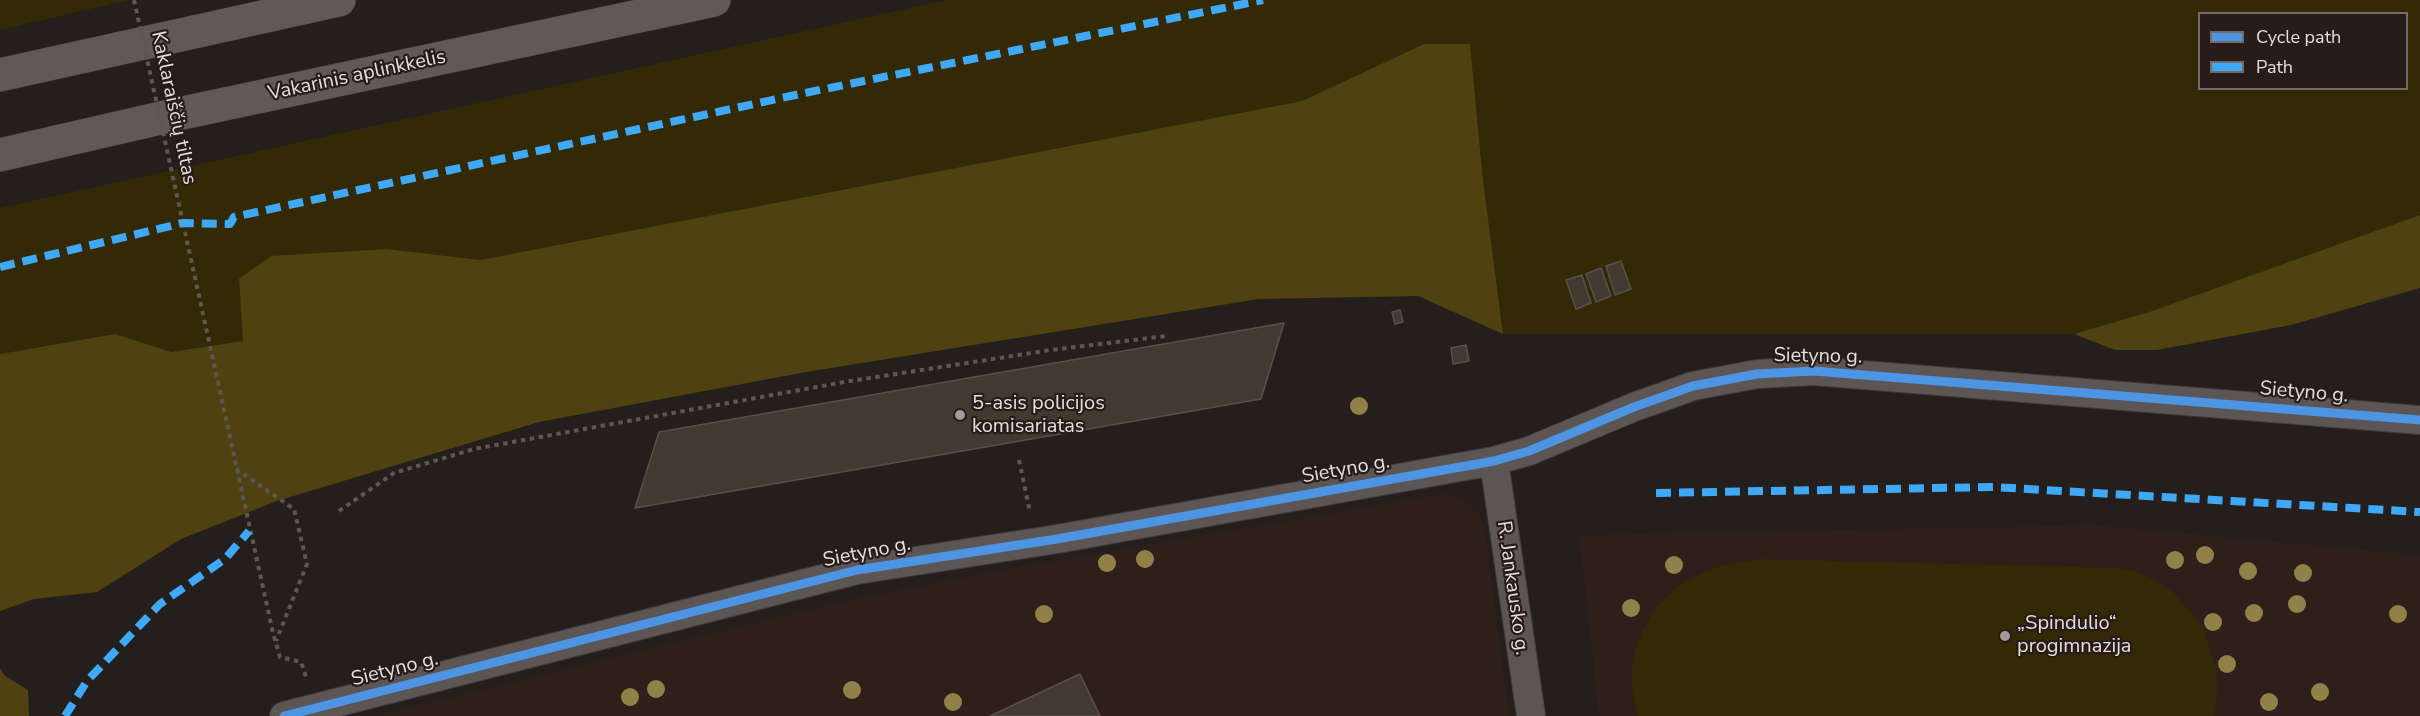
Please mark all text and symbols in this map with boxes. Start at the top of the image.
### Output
legend [2198,12,2408,90]
text: Cycle path [2256,25,2341,49]
street label: Kaklaraiščių tiltas [145,29,201,187]
street label: Vakarinis aplinkkelis [266,45,448,107]
text: Path [2256,55,2293,79]
street label: Sietyno g. [1773,344,1863,370]
street label: Sietyno g. [2259,377,2349,409]
place label: 5-asis policijos komisariatas [972,392,1105,439]
marker: 5-asis policijos komisariatas [953,408,967,422]
street label: Sietyno g. [1300,450,1392,490]
street label: R. Jankausko g. [1491,519,1533,657]
street label: Sietyno g. [821,533,913,573]
place label: „Spindulio“ progimnazija [2017,612,2131,659]
marker: „Spindulio“ progimnazija [1998,629,2012,643]
street label: Sietyno g. [349,648,441,692]

